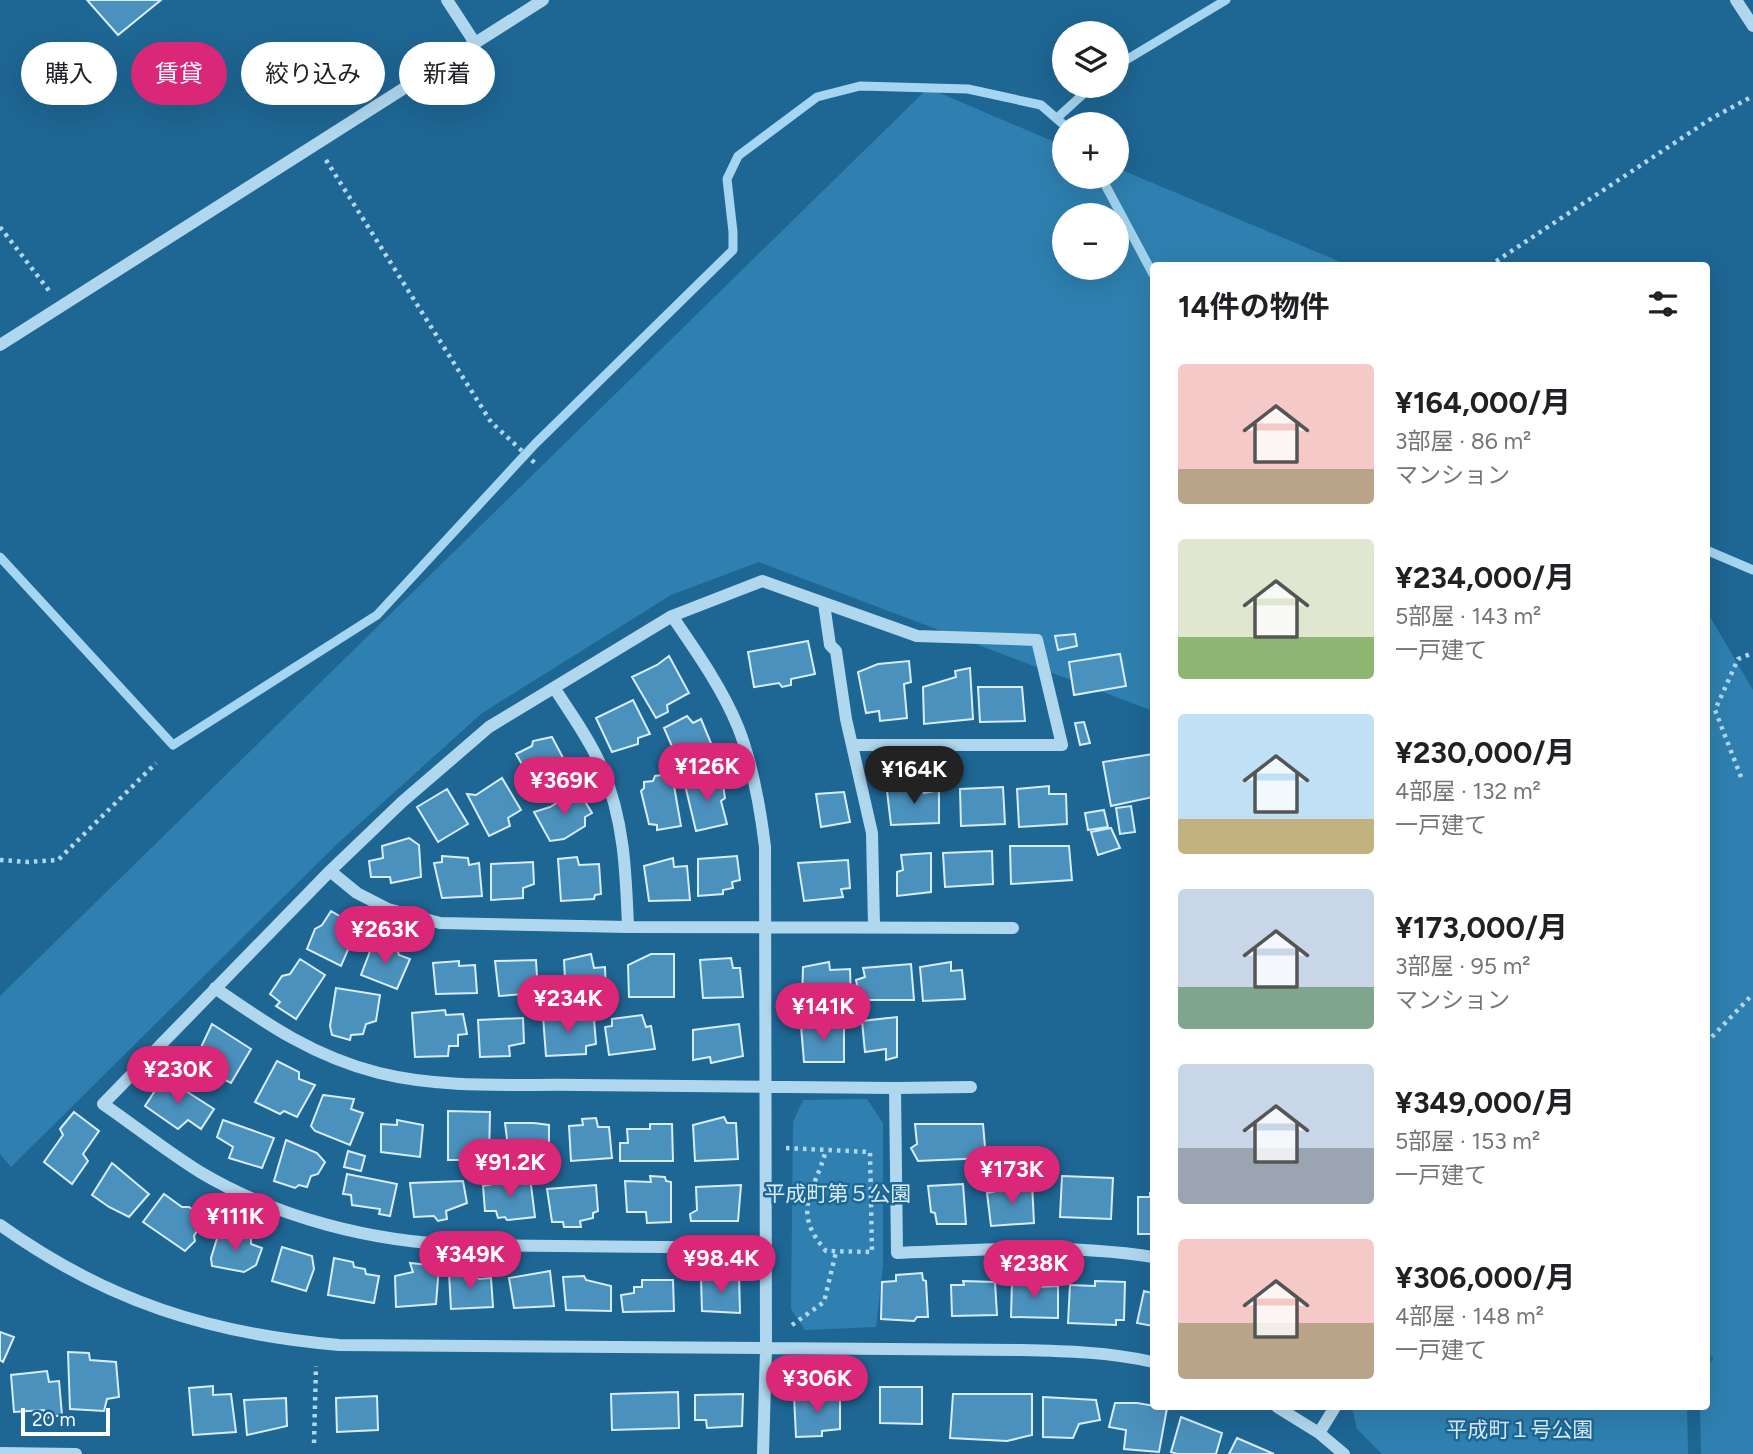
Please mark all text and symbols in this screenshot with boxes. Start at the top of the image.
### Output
map controls [1052,21,1129,280]
button: layers [1052,21,1129,98]
chip: 購入 [21,42,117,105]
chip: 賃貸 [131,42,227,105]
chip: 絞り込み [241,42,385,105]
chip: 新着 [399,42,495,105]
button: + [1052,112,1129,189]
button: − [1052,203,1129,280]
icon: filters [1644,285,1682,323]
text: 14件の物件 [1178,288,1330,325]
text: ¥164,000/月 [1395,384,1571,421]
icon: home [1234,392,1318,476]
text: 3部屋 · 86 m² [1395,427,1531,455]
text: マンション [1395,461,1510,489]
text: ¥234,000/月 [1395,559,1575,596]
icon: home [1234,567,1318,651]
text: 5部屋 · 143 m² [1395,602,1541,630]
text: 一戸建て [1395,636,1487,664]
text: ¥230,000/月 [1395,734,1575,771]
icon: home [1234,742,1318,826]
pin: ¥126K [658,744,756,803]
pin: ¥164K [865,746,963,806]
text: ¥126K [674,752,740,780]
text: ¥164K [881,755,947,783]
pin: ¥369K [515,758,613,817]
text: ¥369K [530,766,598,794]
text: 4部屋 · 132 m² [1395,777,1541,805]
text: 一戸建て [1395,811,1487,839]
pin: ¥263K [336,906,434,966]
text: ¥173,000/月 [1395,909,1568,946]
text: ¥263K [351,915,419,943]
icon: home [1234,917,1318,1001]
text: 3部屋 · 95 m² [1395,952,1531,980]
pin: ¥234K [519,976,617,1035]
text: ¥234K [533,984,603,1012]
pin: ¥141K [774,984,872,1043]
text: マンション [1395,986,1510,1014]
text: ¥141K [792,992,855,1020]
pin: ¥230K [129,1046,227,1106]
text: ¥230K [143,1055,213,1083]
text: ¥349,000/月 [1395,1084,1575,1121]
icon: home [1234,1092,1318,1176]
text: 5部屋 · 153 m² [1395,1127,1540,1155]
pin: ¥91.2K [453,1140,567,1199]
pin: ¥173K [963,1146,1061,1206]
text: ¥91.2K [474,1148,546,1176]
text: ¥173K [980,1155,1044,1183]
text: 一戸建て [1395,1161,1487,1189]
park label: 平成町第５公園 [765,1181,912,1206]
pin: ¥111K [186,1194,284,1253]
text: ¥111K [206,1202,264,1230]
pin: ¥349K [421,1232,519,1291]
pin: ¥98.4K [664,1236,778,1295]
text: ¥349K [435,1240,505,1268]
pin: ¥238K [985,1240,1083,1300]
text: ¥98.4K [683,1244,759,1272]
text: ¥238K [999,1249,1069,1277]
text: ¥306,000/月 [1395,1259,1575,1296]
icon: home [1234,1267,1318,1351]
text: 4部屋 · 148 m² [1395,1302,1544,1330]
text: 一戸建て [1395,1336,1487,1364]
pin: ¥306K [768,1356,866,1415]
text: ¥306K [782,1364,852,1392]
scale bar [21,1405,110,1437]
text: 20 m [32,1408,76,1431]
park label: 平成町１号公園 [1447,1417,1594,1442]

